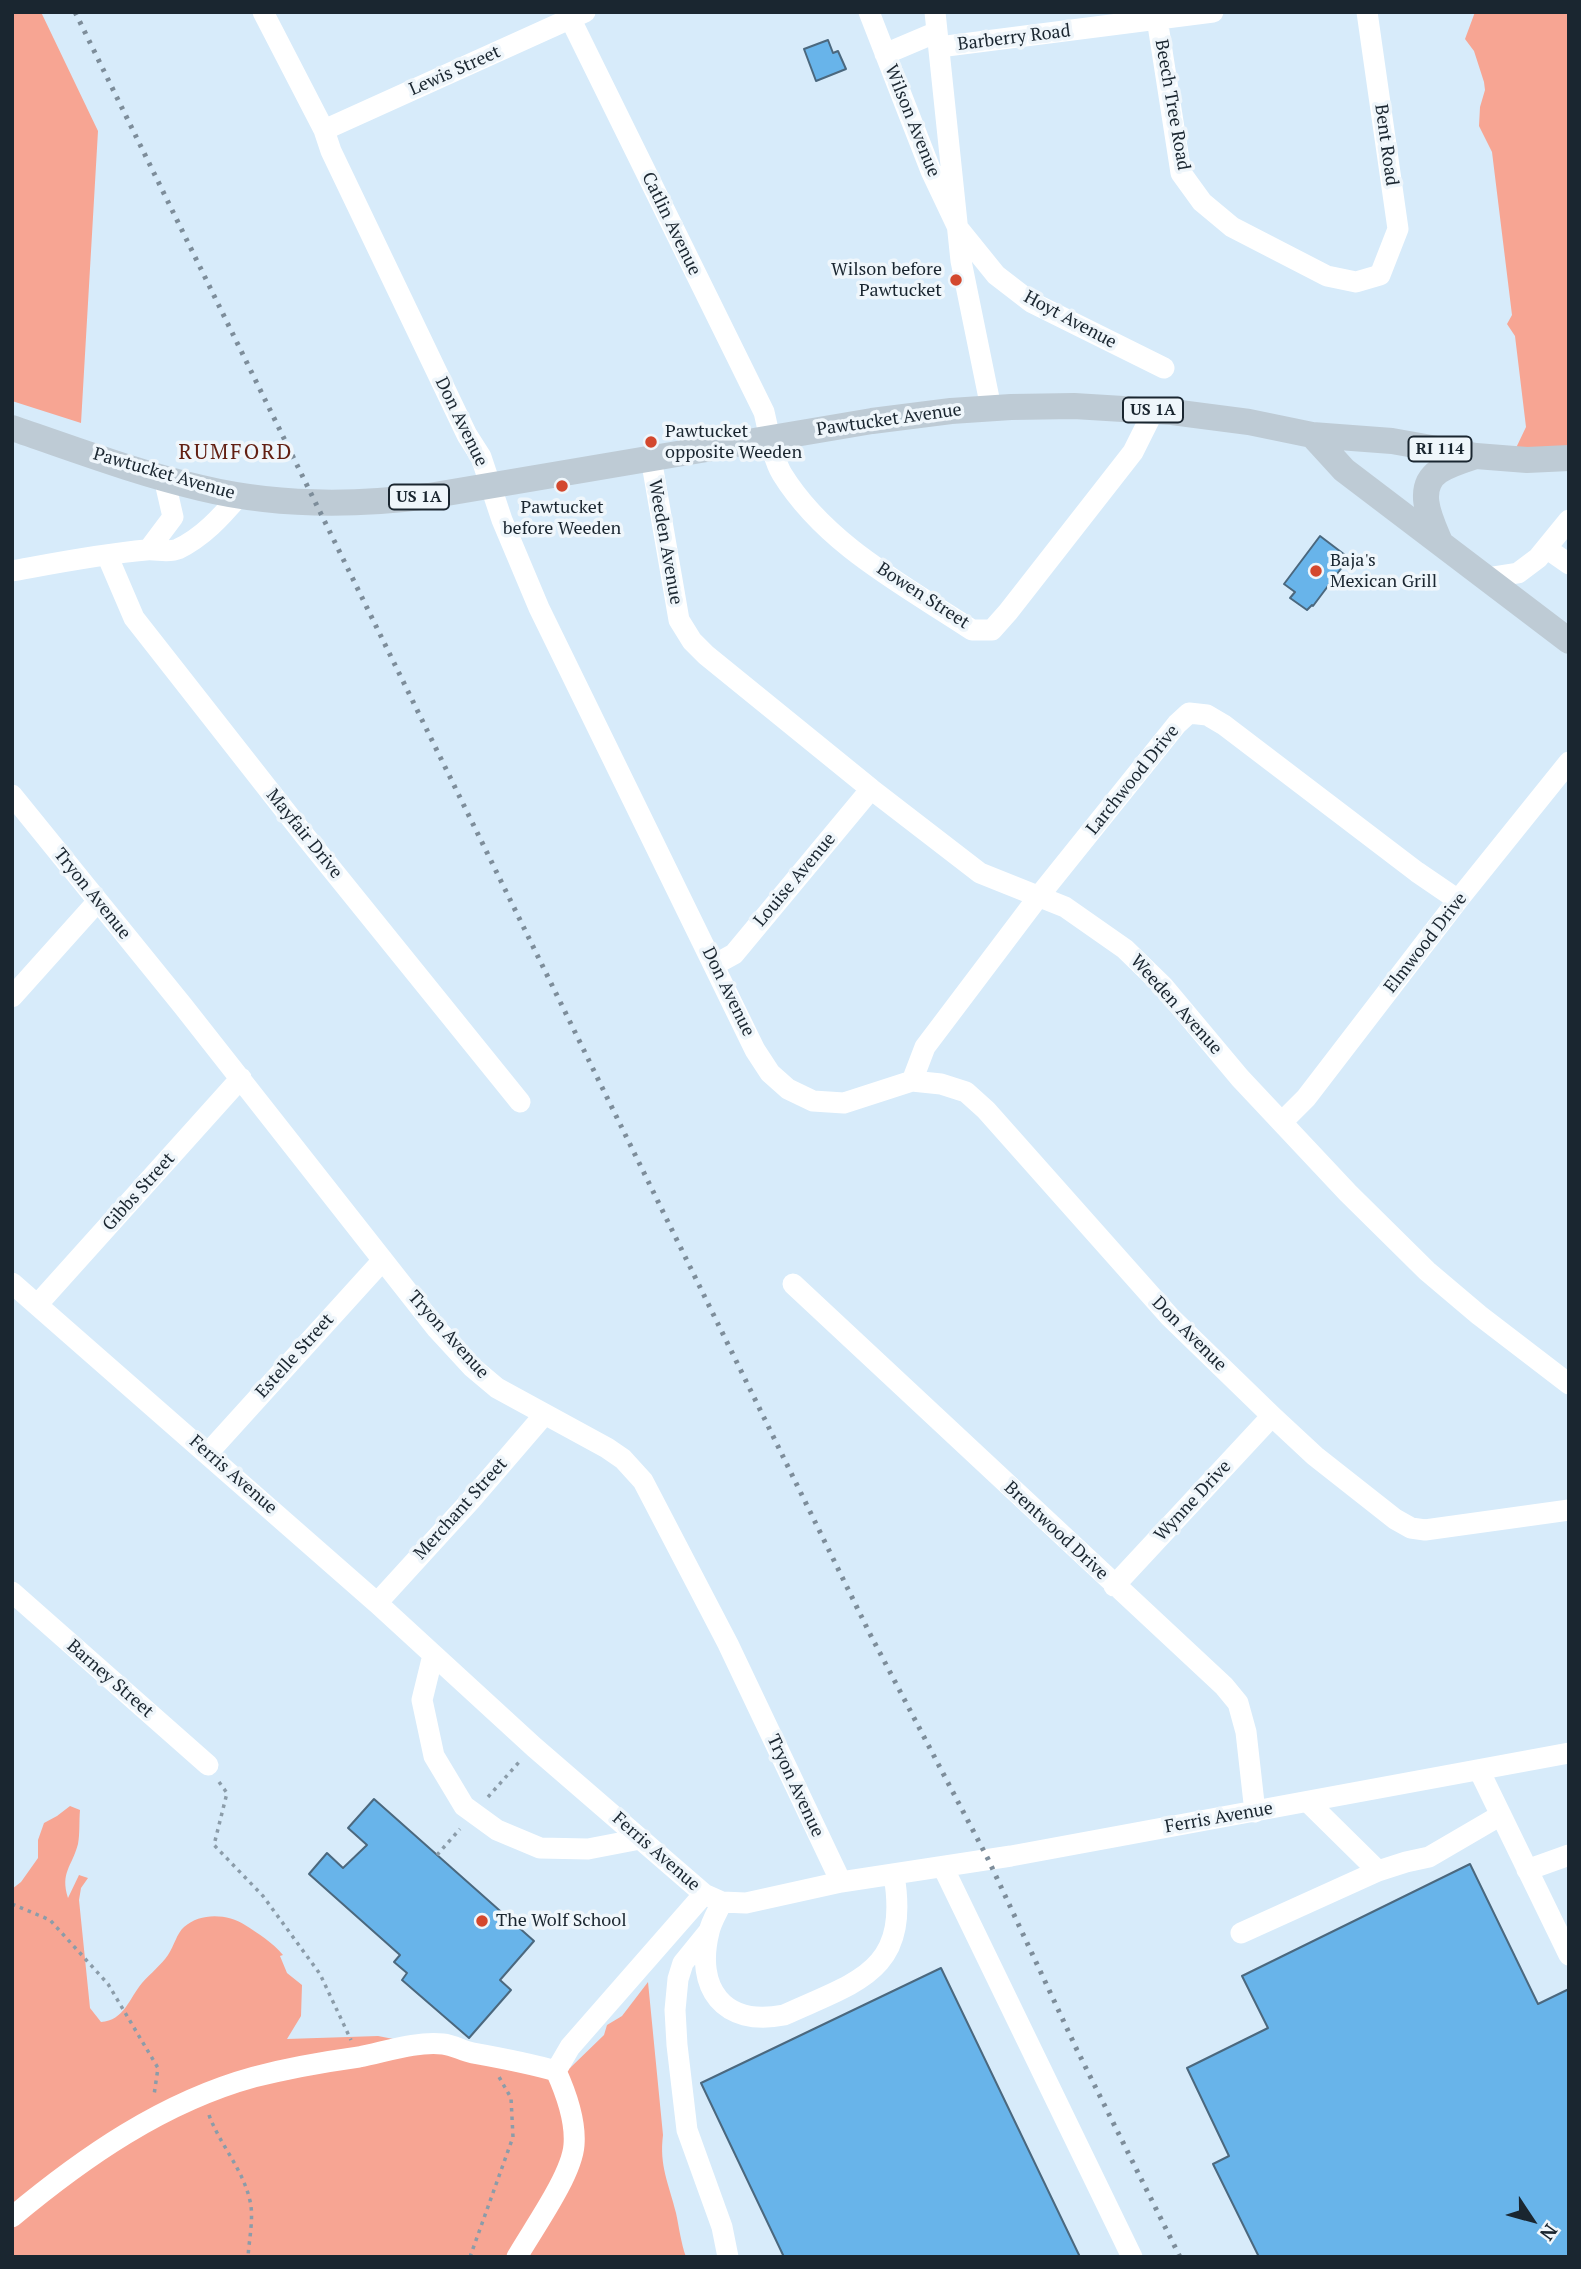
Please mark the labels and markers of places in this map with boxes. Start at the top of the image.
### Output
place label: Wilson before Pawtucket [831,259,942,302]
marker: Wilson before Pawtucket [948,272,964,288]
place label: Pawtucket opposite Weeden [665,421,802,464]
marker: Pawtucket opposite Weeden [643,434,659,450]
marker: Pawtucket before Weeden [554,478,570,494]
place label: Pawtucket before Weeden [503,497,621,540]
place label: Baja's Mexican Grill [1330,550,1437,592]
marker: Baja's Mexican Grill [1308,563,1324,579]
place label: The Wolf School [496,1910,627,1932]
marker: The Wolf School [474,1913,490,1929]

